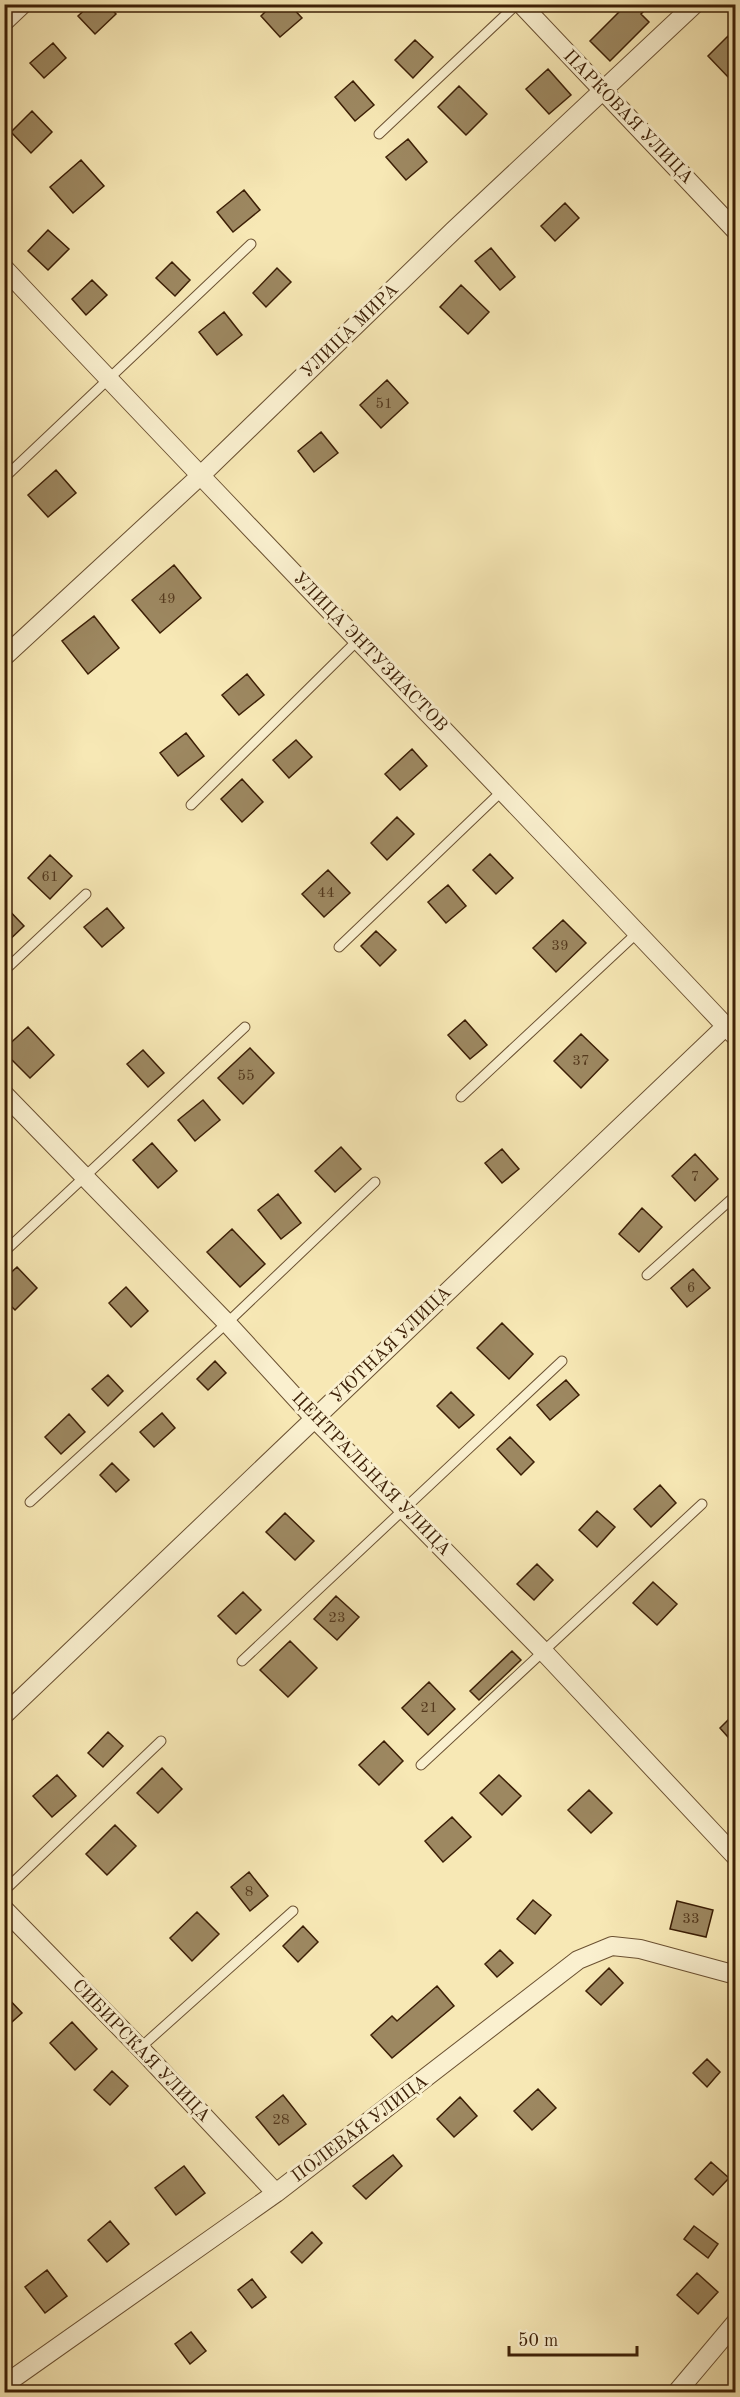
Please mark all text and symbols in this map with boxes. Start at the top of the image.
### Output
street label: ПАРКОВАЯ УЛИЦА [560,47,697,188]
street label: УЛИЦА МИРА [298,280,402,382]
house number: 51 [375,397,393,412]
street label: УЛИЦА ЭНТУЗИАСТОВ [289,569,451,735]
house number: 49 [158,592,176,607]
house number: 61 [41,870,59,885]
house number: 44 [317,886,335,901]
house number: 39 [551,939,569,954]
house number: 37 [572,1054,590,1069]
house number: 55 [237,1069,255,1084]
house number: 7 [691,1170,699,1185]
house number: 6 [687,1281,695,1296]
street label: УЮТНАЯ УЛИЦА [327,1283,455,1407]
street label: ЦЕНТРАЛЬНАЯ УЛИЦА [288,1389,454,1559]
house number: 23 [328,1611,346,1626]
house number: 21 [420,1701,438,1716]
house number: 8 [245,1885,253,1900]
house number: 33 [682,1912,700,1927]
street label: СИБИРСКАЯ УЛИЦА [69,1976,214,2126]
street label: ПОЛЕВАЯ УЛИЦА [289,2072,432,2186]
house number: 28 [272,2113,290,2128]
scale bar [509,2319,636,2357]
text: 50 m [518,2332,558,2350]

